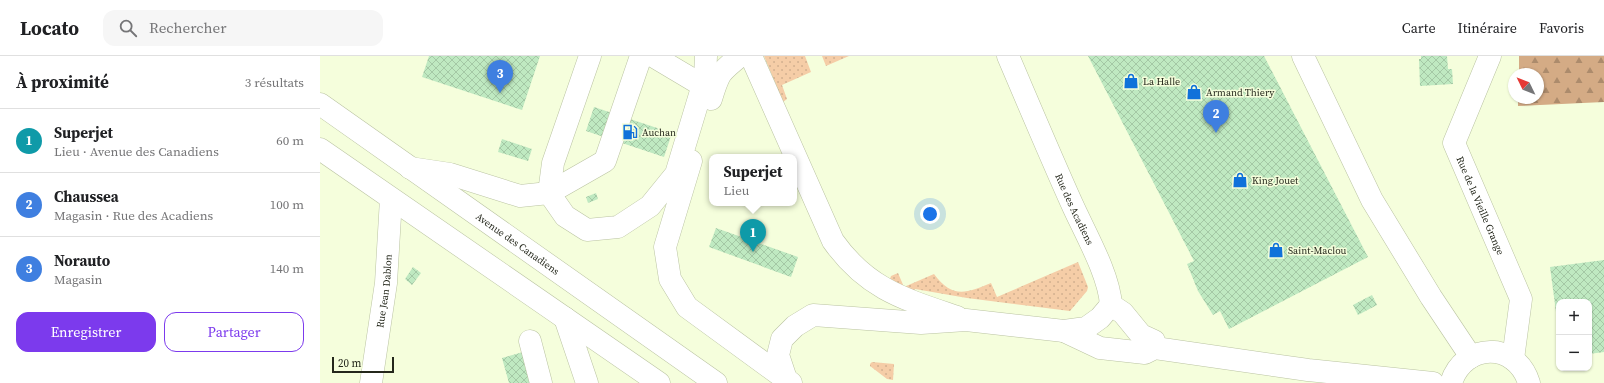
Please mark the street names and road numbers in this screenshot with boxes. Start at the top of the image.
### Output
street label: Rue de la Vieille Grange [1454,154,1508,257]
street label: Rue des Acadiens [1053,171,1097,247]
street label: Avenue des Canadiens [473,209,562,277]
street label: Rue Jean Dablon [373,254,394,329]

